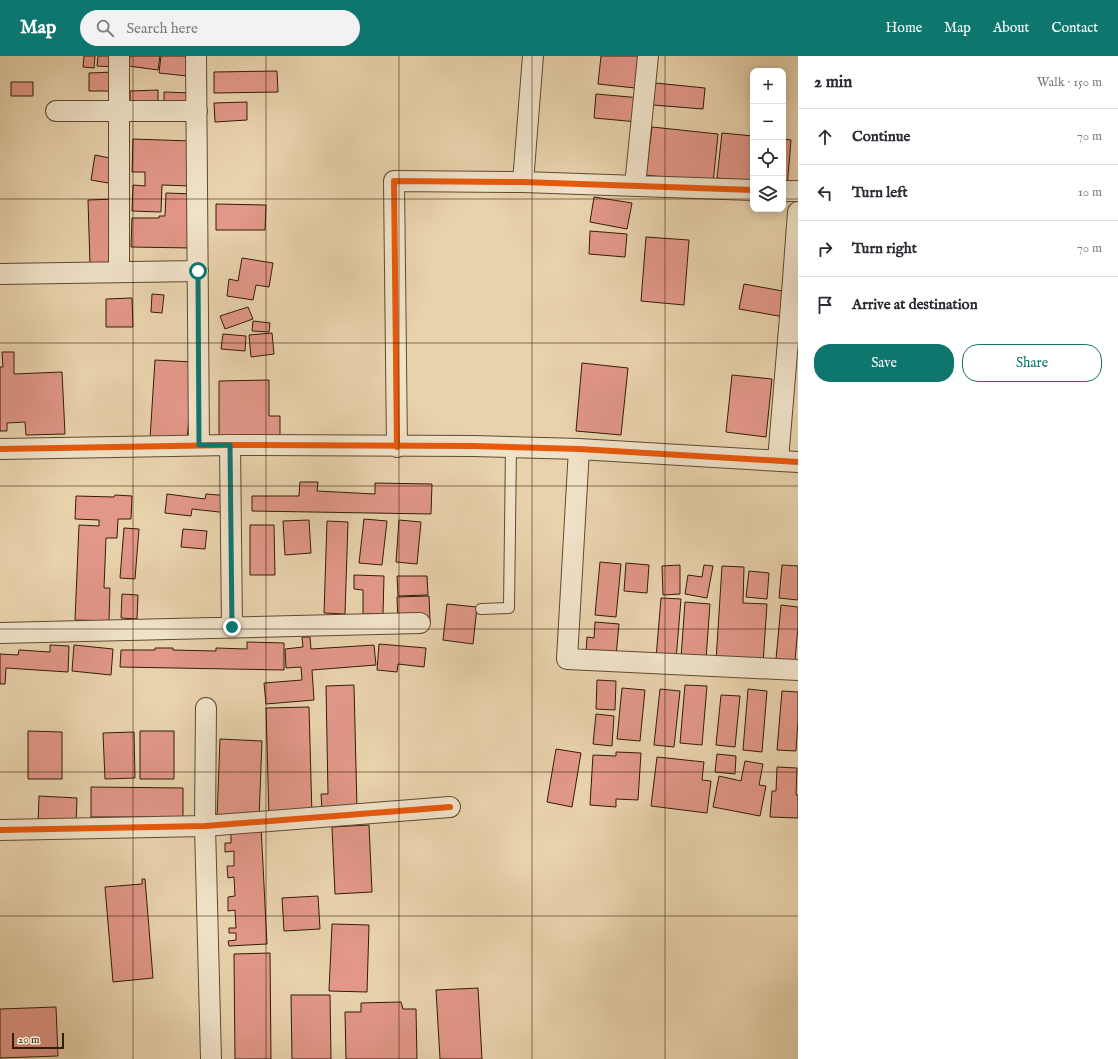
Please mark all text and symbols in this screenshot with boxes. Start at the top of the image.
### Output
search box [80,10,360,46]
text: Map [20,16,56,40]
icon: search [94,17,116,39]
text: Search here [126,19,198,38]
text: Home [886,19,922,37]
text: Map [944,19,971,37]
text: About [993,19,1029,37]
text: Contact [1051,19,1098,37]
map controls [750,68,786,212]
button: + [750,68,786,104]
text: 2 min [814,72,852,93]
text: Walk · 150 m [1037,74,1102,91]
button: − [750,104,786,140]
icon: ahead [814,126,836,148]
text: Continue [852,127,910,146]
text: 70 m [1077,128,1102,145]
button: locate [750,140,786,176]
button: layers [750,176,786,212]
icon: left [814,182,836,204]
text: Turn left [852,183,908,202]
text: 10 m [1078,184,1102,201]
icon: right [814,238,836,260]
text: Turn right [852,239,917,258]
text: 70 m [1077,240,1102,257]
route start [189,262,207,280]
icon: arrive [814,294,836,316]
text: Arrive at destination [852,295,978,314]
button: Save [814,344,954,382]
button: Share [962,344,1102,382]
route end [223,618,241,636]
scale bar [12,1031,64,1050]
text: 20 m [18,1033,39,1047]

